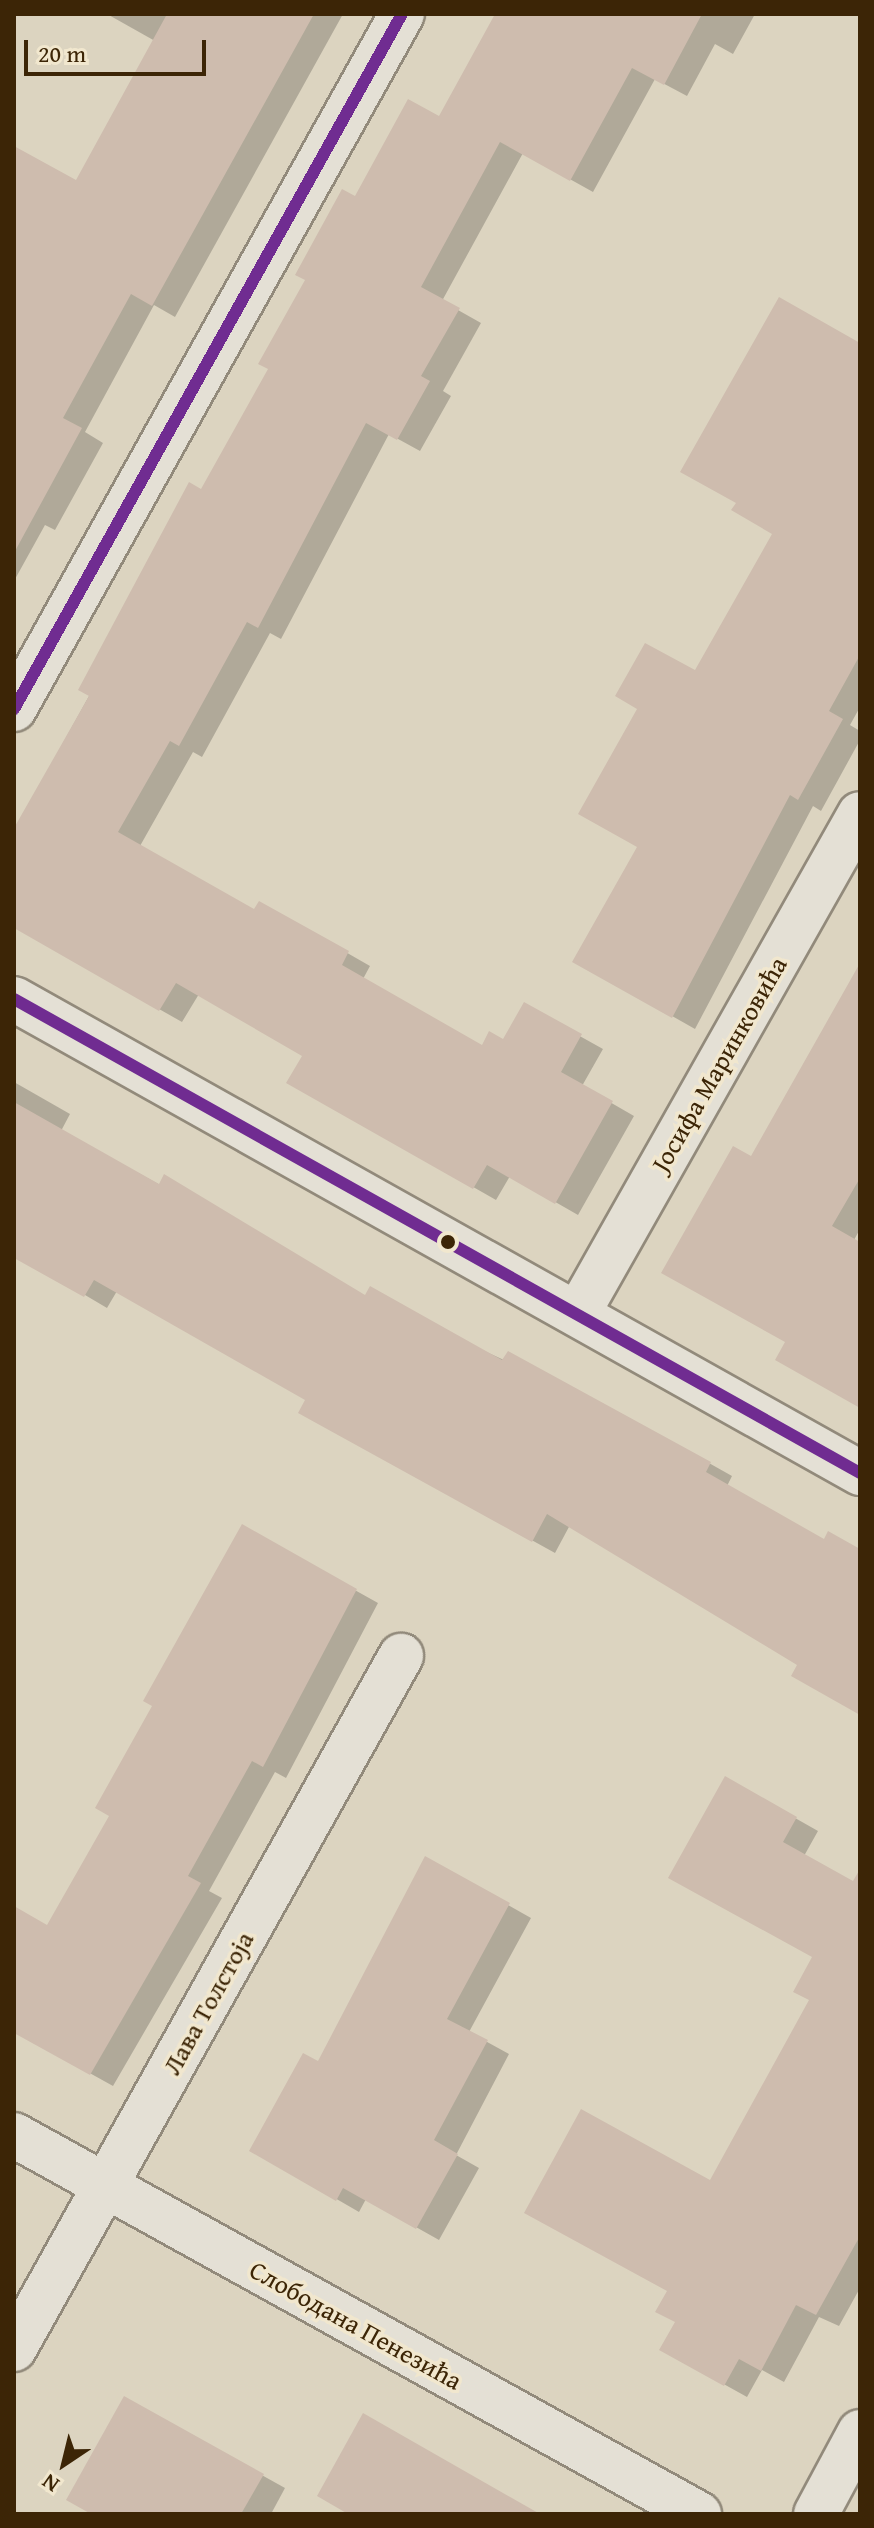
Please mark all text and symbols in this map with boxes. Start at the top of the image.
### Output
scale bar [28,24,210,74]
text: 20 m [38,36,86,71]
street label: Јосифа Маринковића [645,951,793,1177]
unlabelled marker [440,1234,456,1250]
street label: Лава Толстоја [156,1926,260,2080]
street label: Слободана Пенезића [244,2254,468,2396]
north arrow [24,2424,104,2504]
text: N [35,2466,65,2501]

